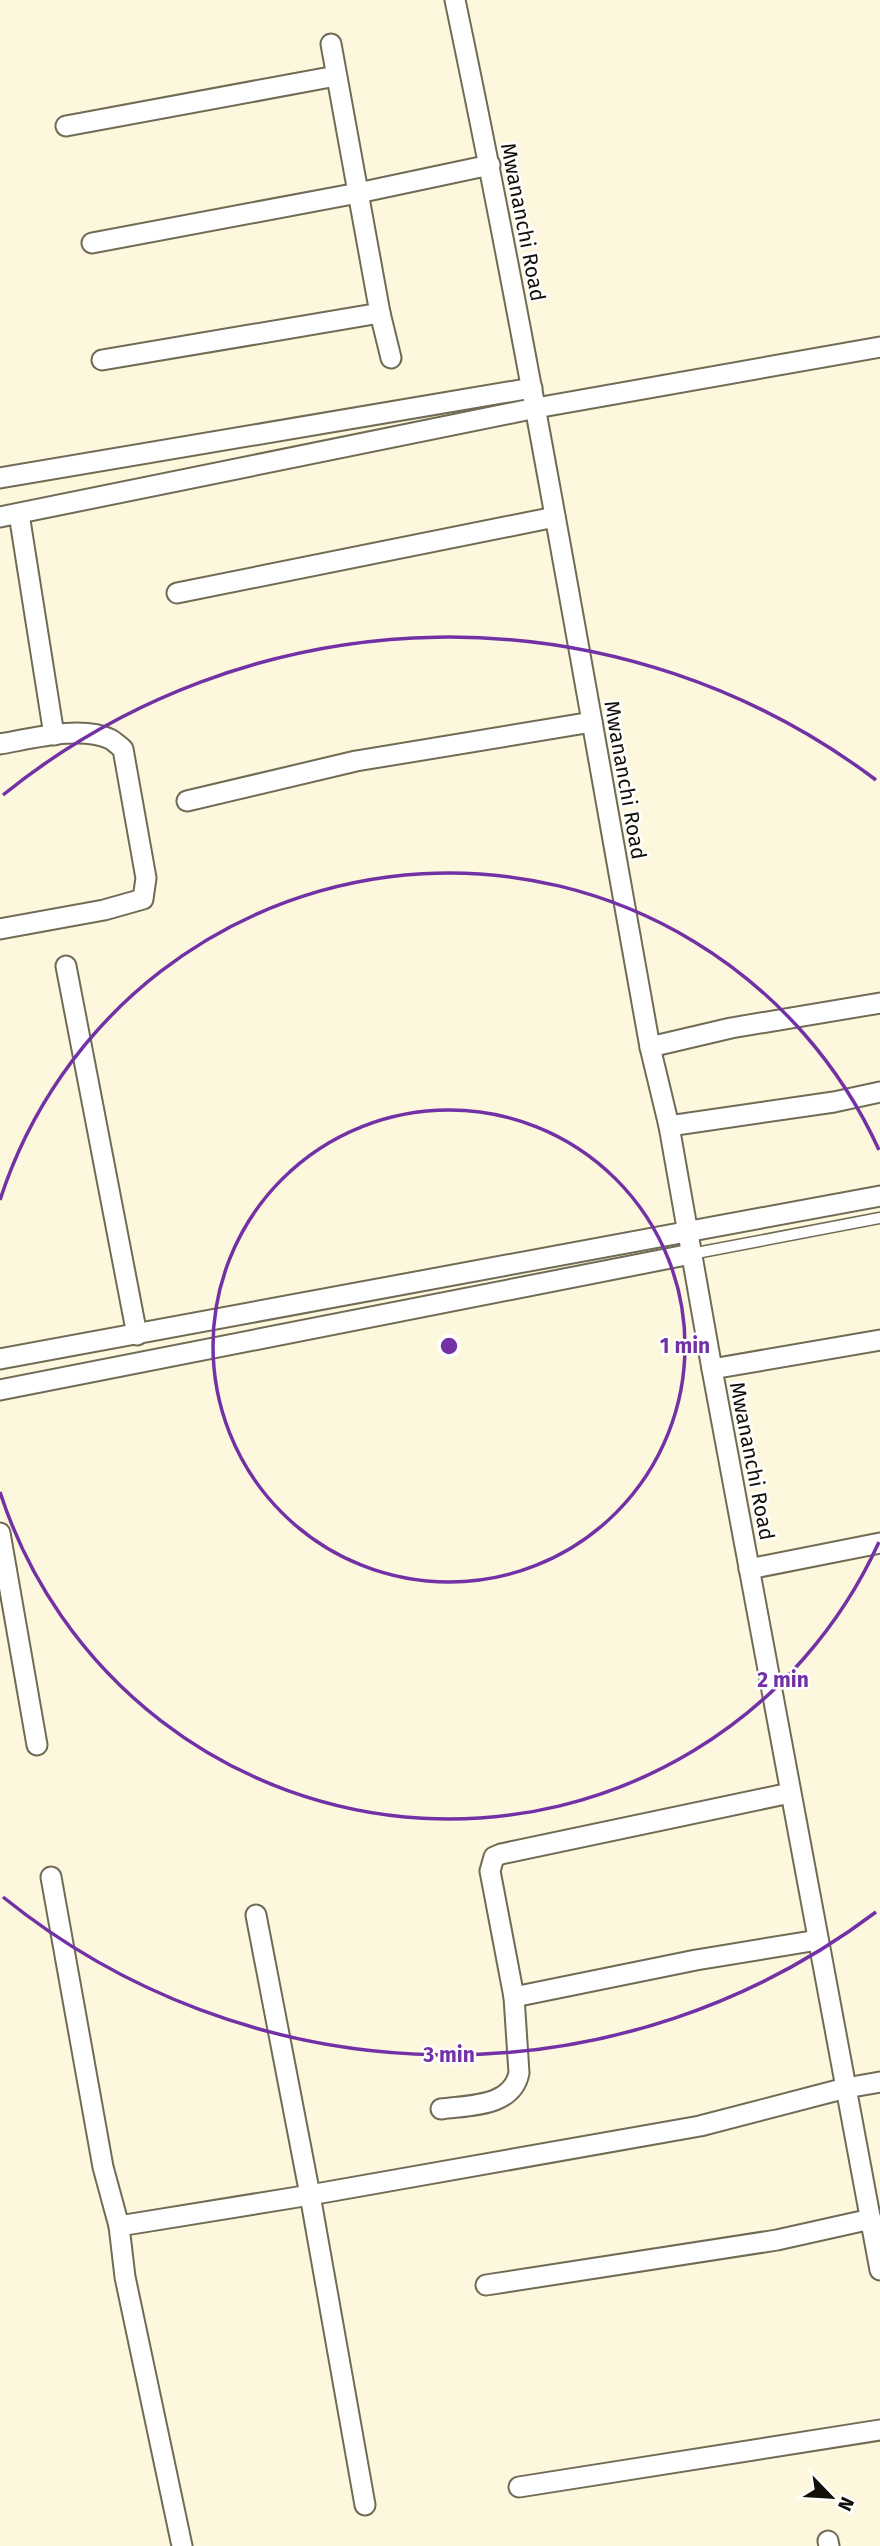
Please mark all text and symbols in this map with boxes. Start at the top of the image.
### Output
street label: Mwananchi Road [495,141,551,303]
street label: Mwananchi Road [598,699,652,861]
text: 1 min [660,1333,710,1359]
centre of rings [437,1334,461,1358]
street label: Mwananchi Road [724,1380,780,1542]
text: 2 min [757,1667,809,1693]
text: 3 min [422,2042,475,2068]
north arrow [796,2462,866,2532]
text: N [833,2493,859,2515]

